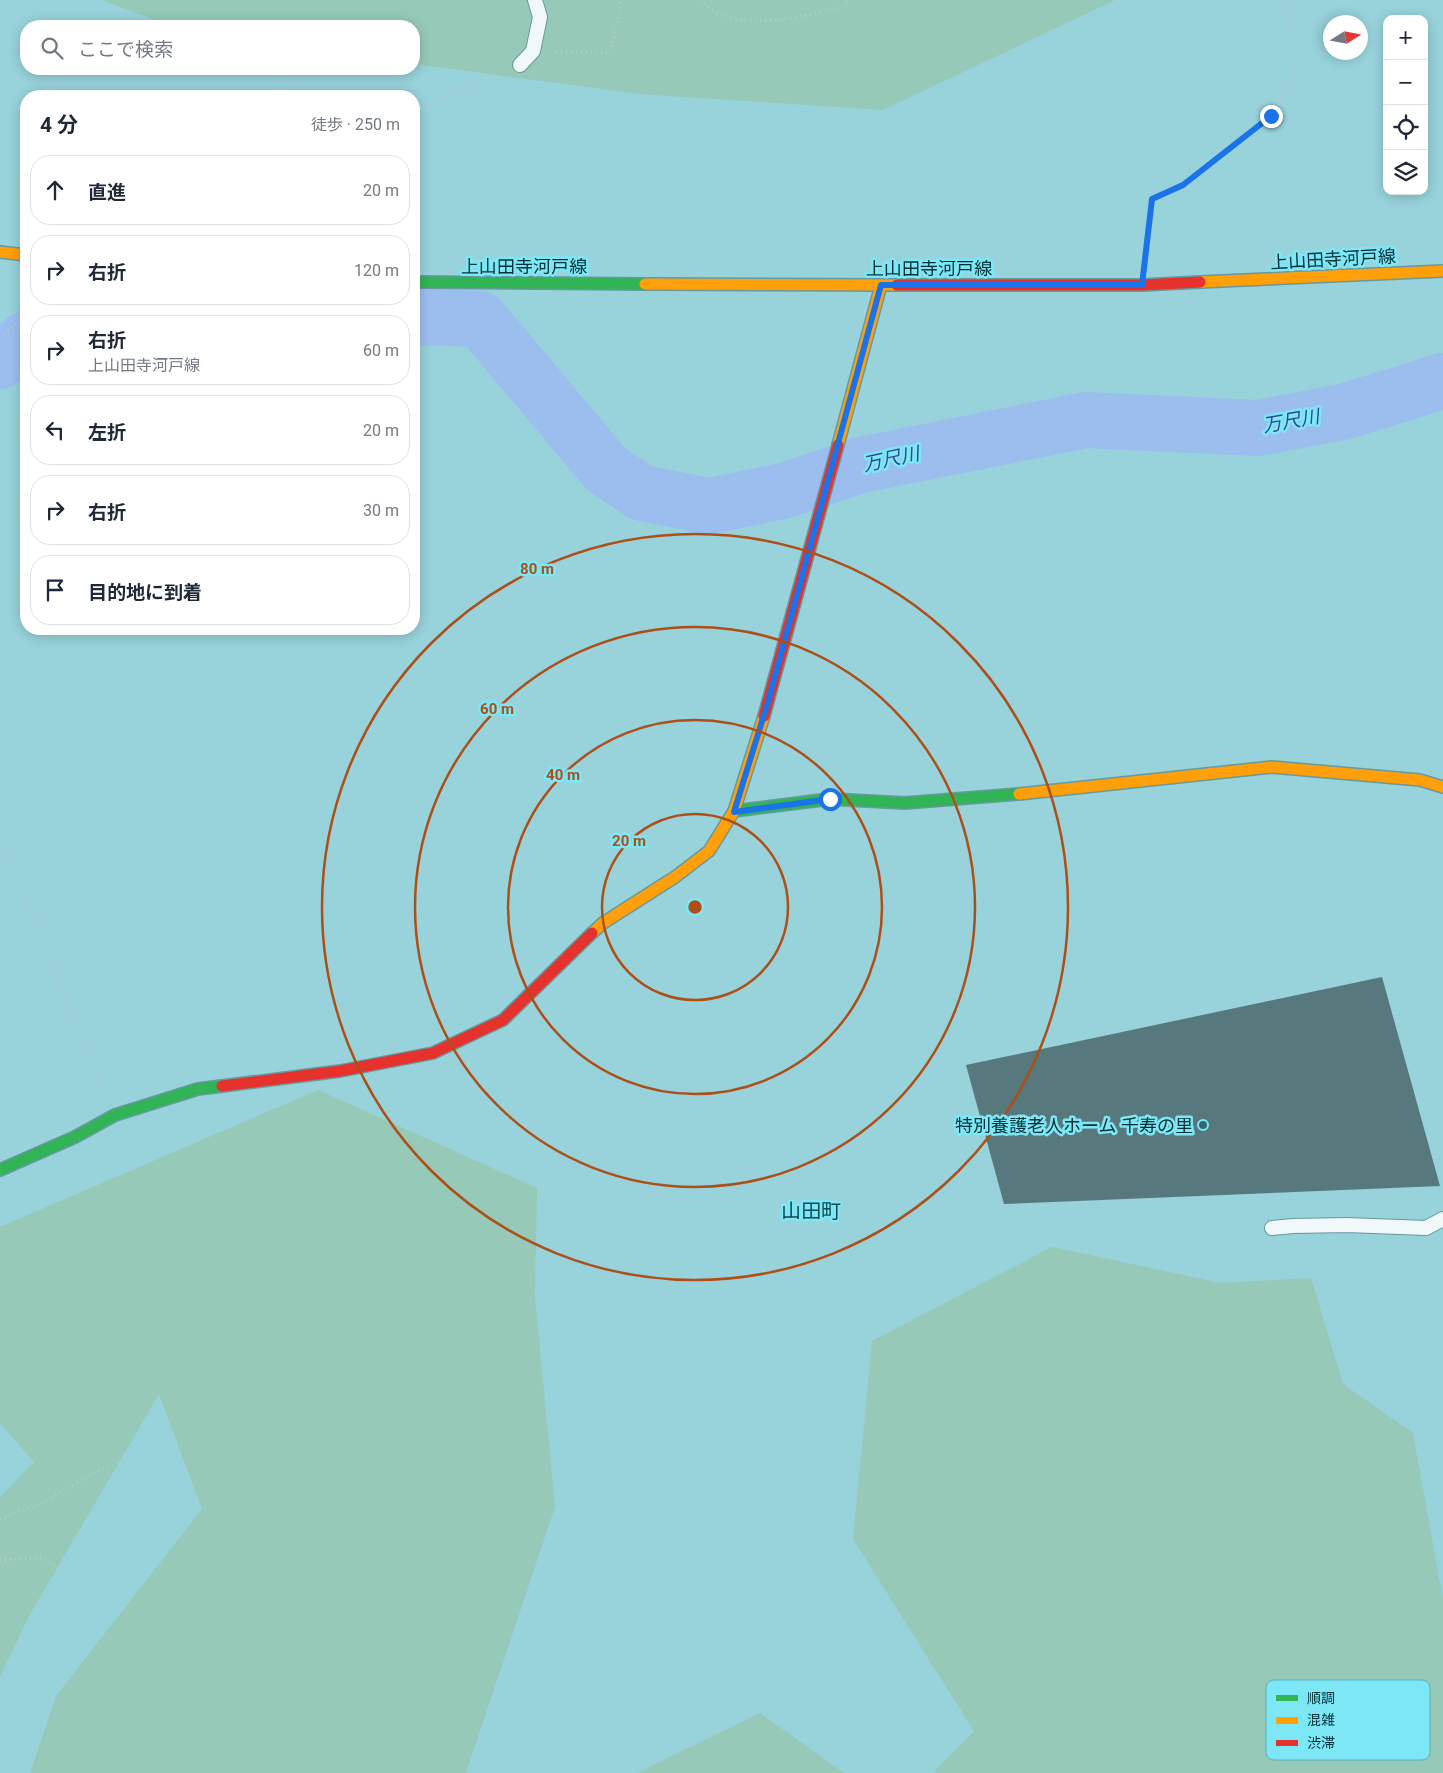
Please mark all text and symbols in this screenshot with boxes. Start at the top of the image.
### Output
north arrow [1323,15,1368,60]
map controls [1383,15,1428,195]
button: + [1383,15,1428,60]
search box [20,20,420,75]
icon: search [38,34,66,62]
text: ここで検索 [78,38,173,61]
button: − [1383,60,1428,105]
route end [1260,105,1283,128]
button: locate [1383,105,1428,150]
text: 4 分 [40,113,78,137]
text: 徒歩 · 250 m [311,115,400,134]
button: layers [1383,150,1428,195]
icon: ahead [41,176,69,204]
text: 直進 [88,181,126,204]
text: 20 m [363,181,399,200]
street label: 上山田寺河戸線 [1270,245,1396,273]
icon: right [41,256,69,284]
street label: 上山田寺河戸線 [461,256,587,277]
street label: 上山田寺河戸線 [866,258,992,279]
text: 右折 [88,261,126,284]
text: 120 m [354,261,399,280]
text: 右折 [88,329,126,352]
icon: right [41,336,69,364]
text: 60 m [363,341,399,360]
text: 上山田寺河戸線 [88,356,200,375]
water label: 万尺川 [1261,404,1323,437]
icon: left [41,416,69,444]
text: 左折 [88,421,126,444]
text: 20 m [363,421,399,440]
water label: 万尺川 [861,441,923,476]
icon: right [41,496,69,524]
text: 右折 [88,501,126,524]
text: 30 m [363,501,399,520]
text: 80 m [520,560,554,578]
icon: arrive [41,576,69,604]
text: 目的地に到着 [88,581,202,604]
text: 60 m [480,700,514,718]
text: 40 m [546,766,580,784]
route start [819,788,842,811]
text: 20 m [612,832,646,850]
centre of rings [686,898,704,916]
place label: 特別養護老人ホーム 千寿の里 [955,1115,1193,1136]
marker: 特別養護老人ホーム 千寿の里 [1197,1119,1209,1131]
district label: 山田町 [781,1199,841,1223]
legend [1266,1680,1430,1760]
text: 順調 [1307,1690,1335,1706]
text: 混雑 [1307,1712,1335,1728]
text: 渋滞 [1307,1735,1335,1751]

